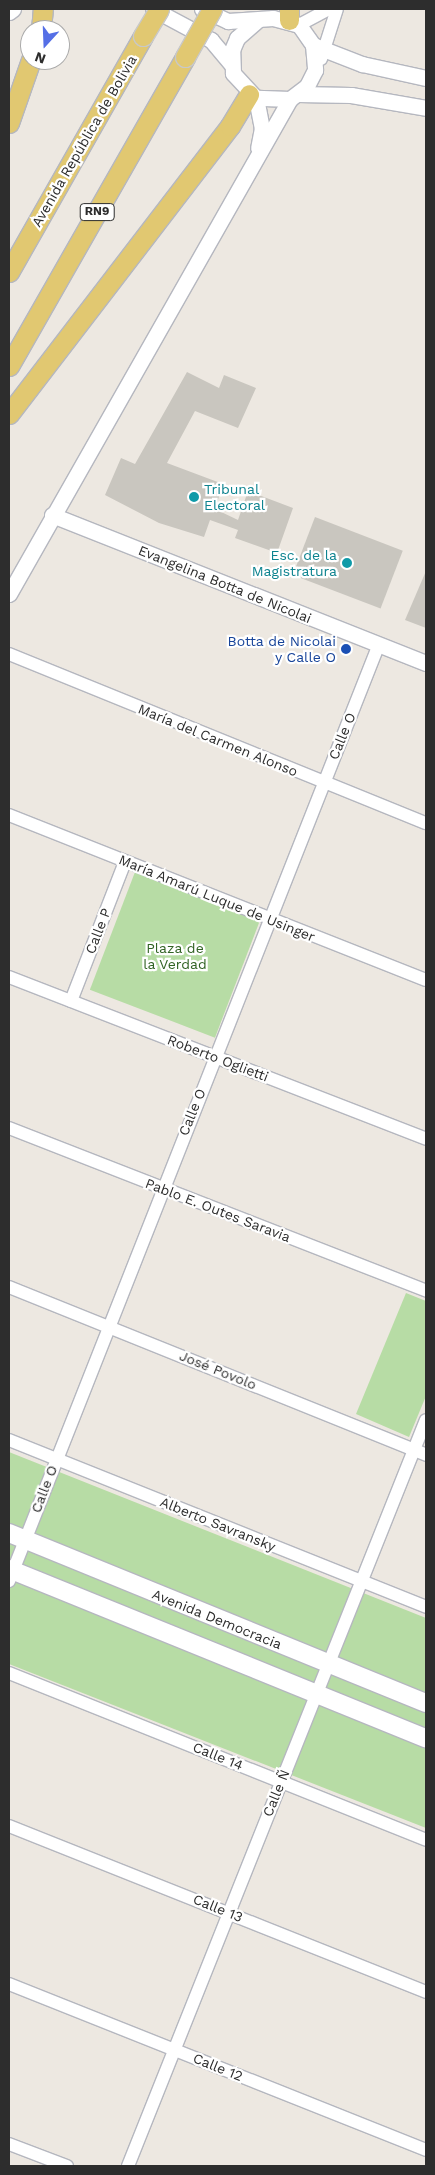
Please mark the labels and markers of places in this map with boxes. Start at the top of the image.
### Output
place label: Tribunal Electoral [204,481,265,514]
marker: Tribunal Electoral [188,491,200,503]
place label: Esc. de la Magistratura [252,547,337,580]
marker: Esc. de la Magistratura [341,557,353,569]
place label: Botta de Nicolai y Calle O [227,633,336,666]
marker: Botta de Nicolai y Calle O [340,643,352,655]

